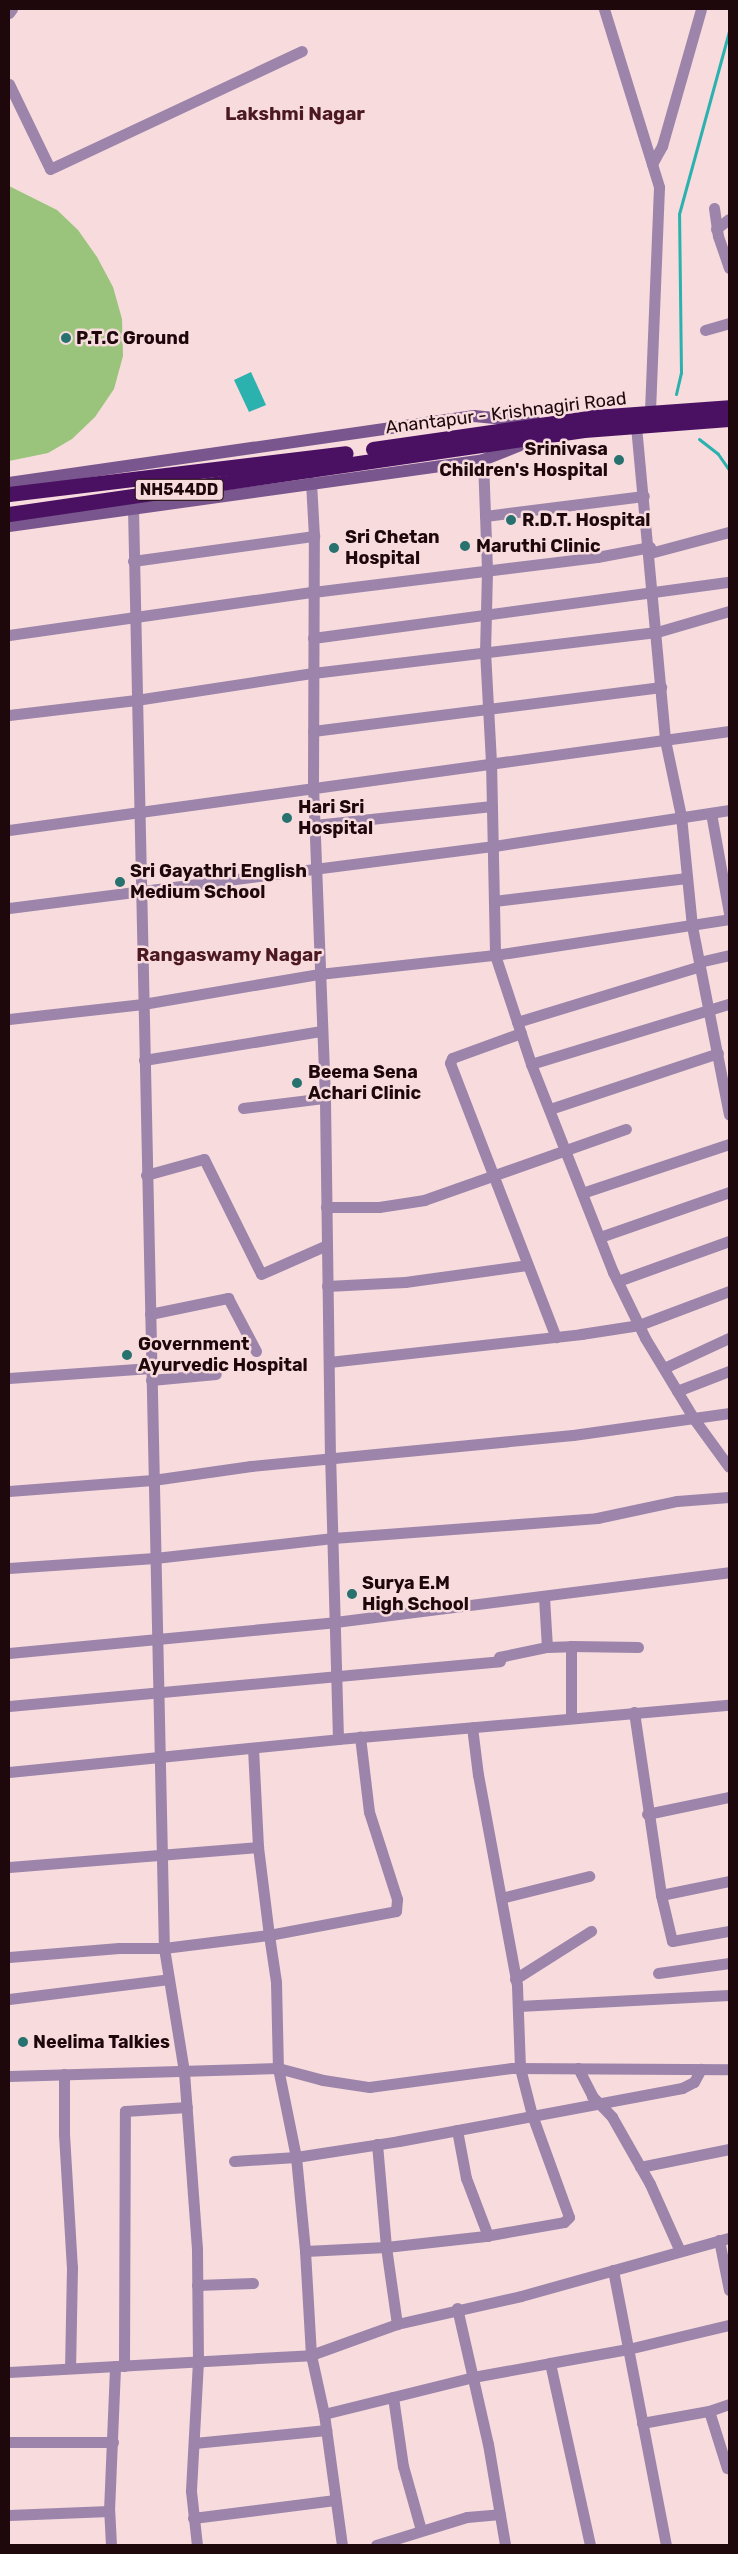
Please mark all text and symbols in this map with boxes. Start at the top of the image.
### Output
district label: Lakshmi Nagar [225,103,365,125]
place label: P.T.C Ground [76,327,189,349]
marker: P.T.C Ground [60,332,72,344]
street label: Anantapur - Krishnagiri Road [384,387,628,439]
place label: Srinivasa Children's Hospital [439,439,608,482]
marker: Srinivasa Children's Hospital [612,453,626,467]
road number: NH544DD [134,476,224,504]
place label: R.D.T. Hospital [522,509,650,531]
marker: R.D.T. Hospital [504,513,518,527]
place label: Sri Chetan Hospital [345,527,440,570]
place label: Maruthi Clinic [476,535,601,557]
marker: Maruthi Clinic [458,539,472,553]
marker: Sri Chetan Hospital [327,541,341,555]
place label: Hari Sri Hospital [298,797,373,840]
marker: Hari Sri Hospital [280,811,294,825]
place label: Sri Gayathri English Medium School [130,861,307,904]
marker: Sri Gayathri English Medium School [114,876,126,888]
district label: Rangaswamy Nagar [136,944,322,966]
place label: Beema Sena Achari Clinic [308,1062,421,1104]
marker: Beema Sena Achari Clinic [290,1076,304,1090]
place label: Government Ayurvedic Hospital [138,1334,308,1376]
marker: Government Ayurvedic Hospital [120,1348,134,1362]
place label: Surya E.M High School [362,1573,469,1616]
marker: Surya E.M High School [346,1588,358,1600]
place label: Neelima Talkies [33,2031,170,2053]
marker: Neelima Talkies [17,2036,29,2048]

